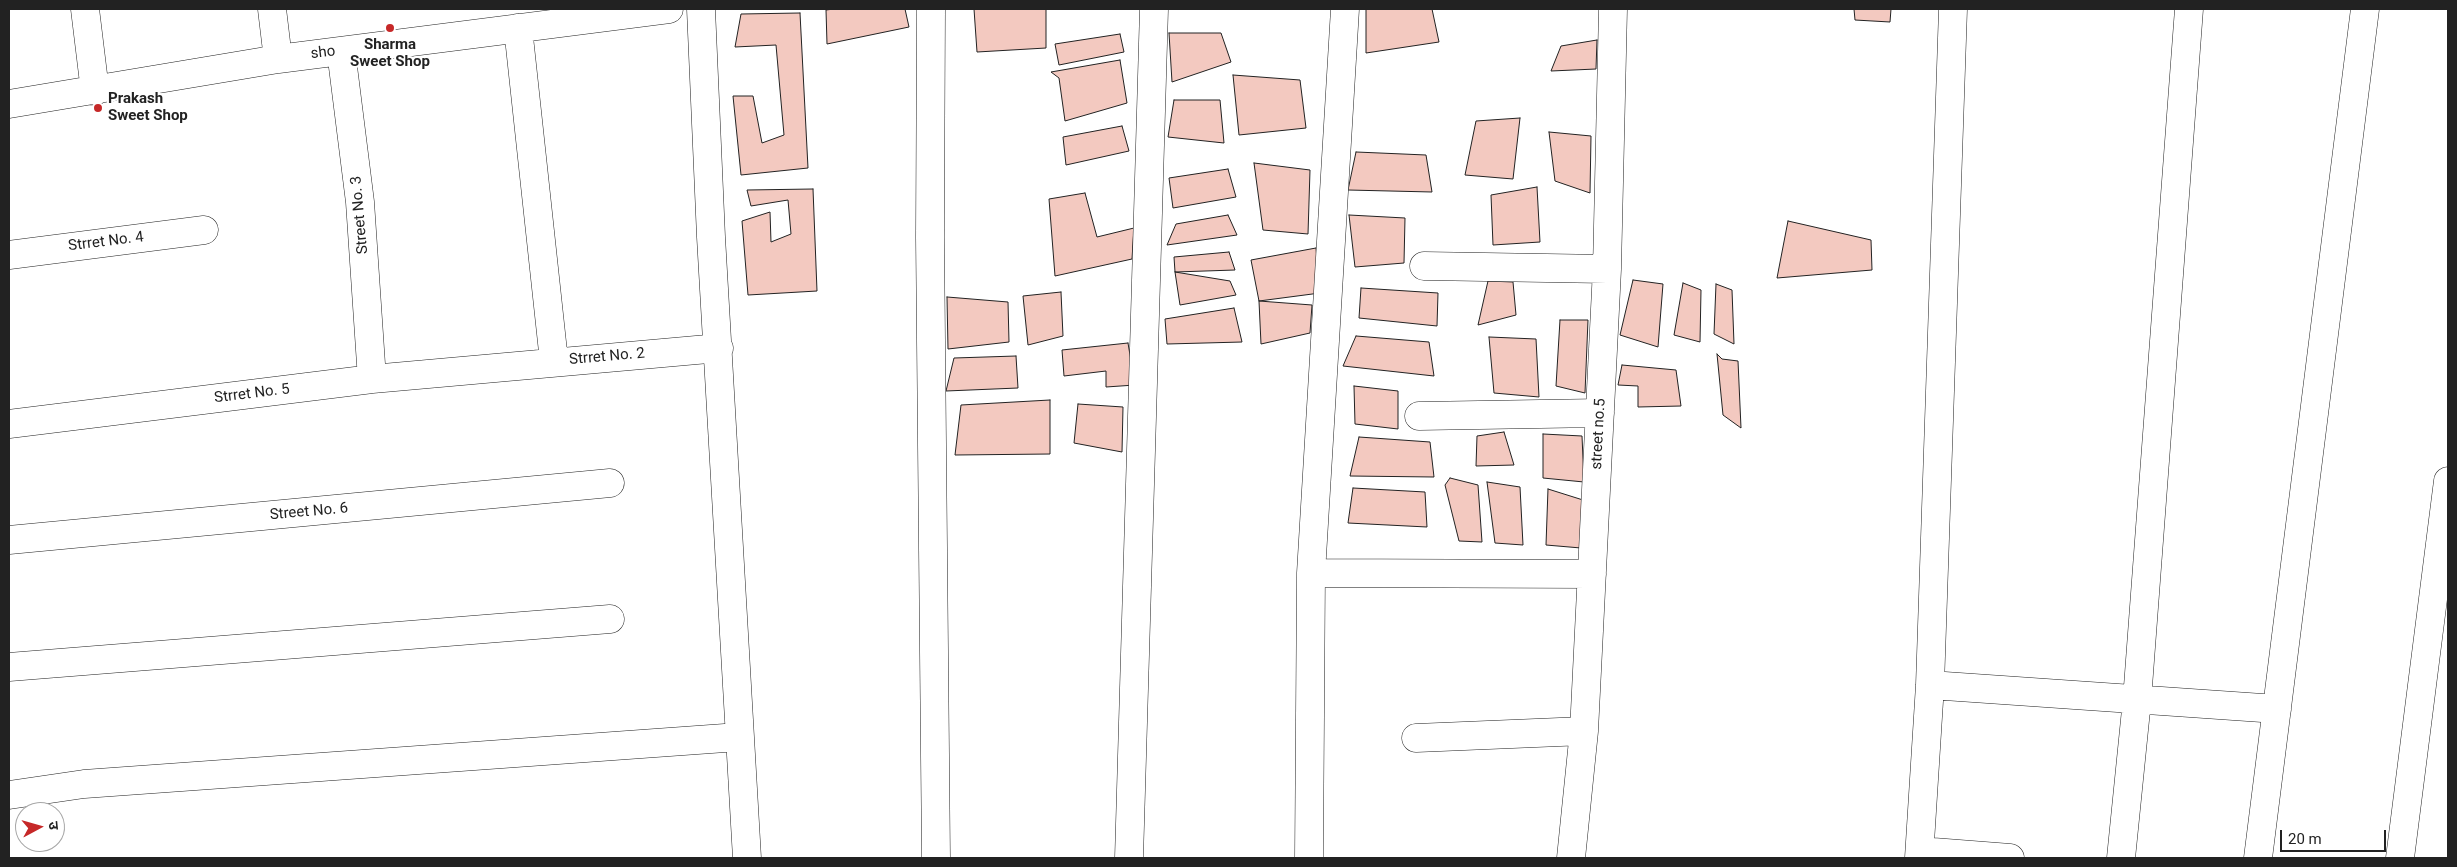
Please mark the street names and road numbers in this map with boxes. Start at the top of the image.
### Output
street label: sho [310,43,336,63]
street label: Street No. 3 [348,175,372,255]
street label: Strret No. 4 [67,228,145,256]
street label: Strret No. 2 [568,345,646,369]
street label: Strret No. 5 [213,380,291,408]
street label: street no.5 [1588,398,1610,470]
street label: Street No. 6 [269,500,349,524]

